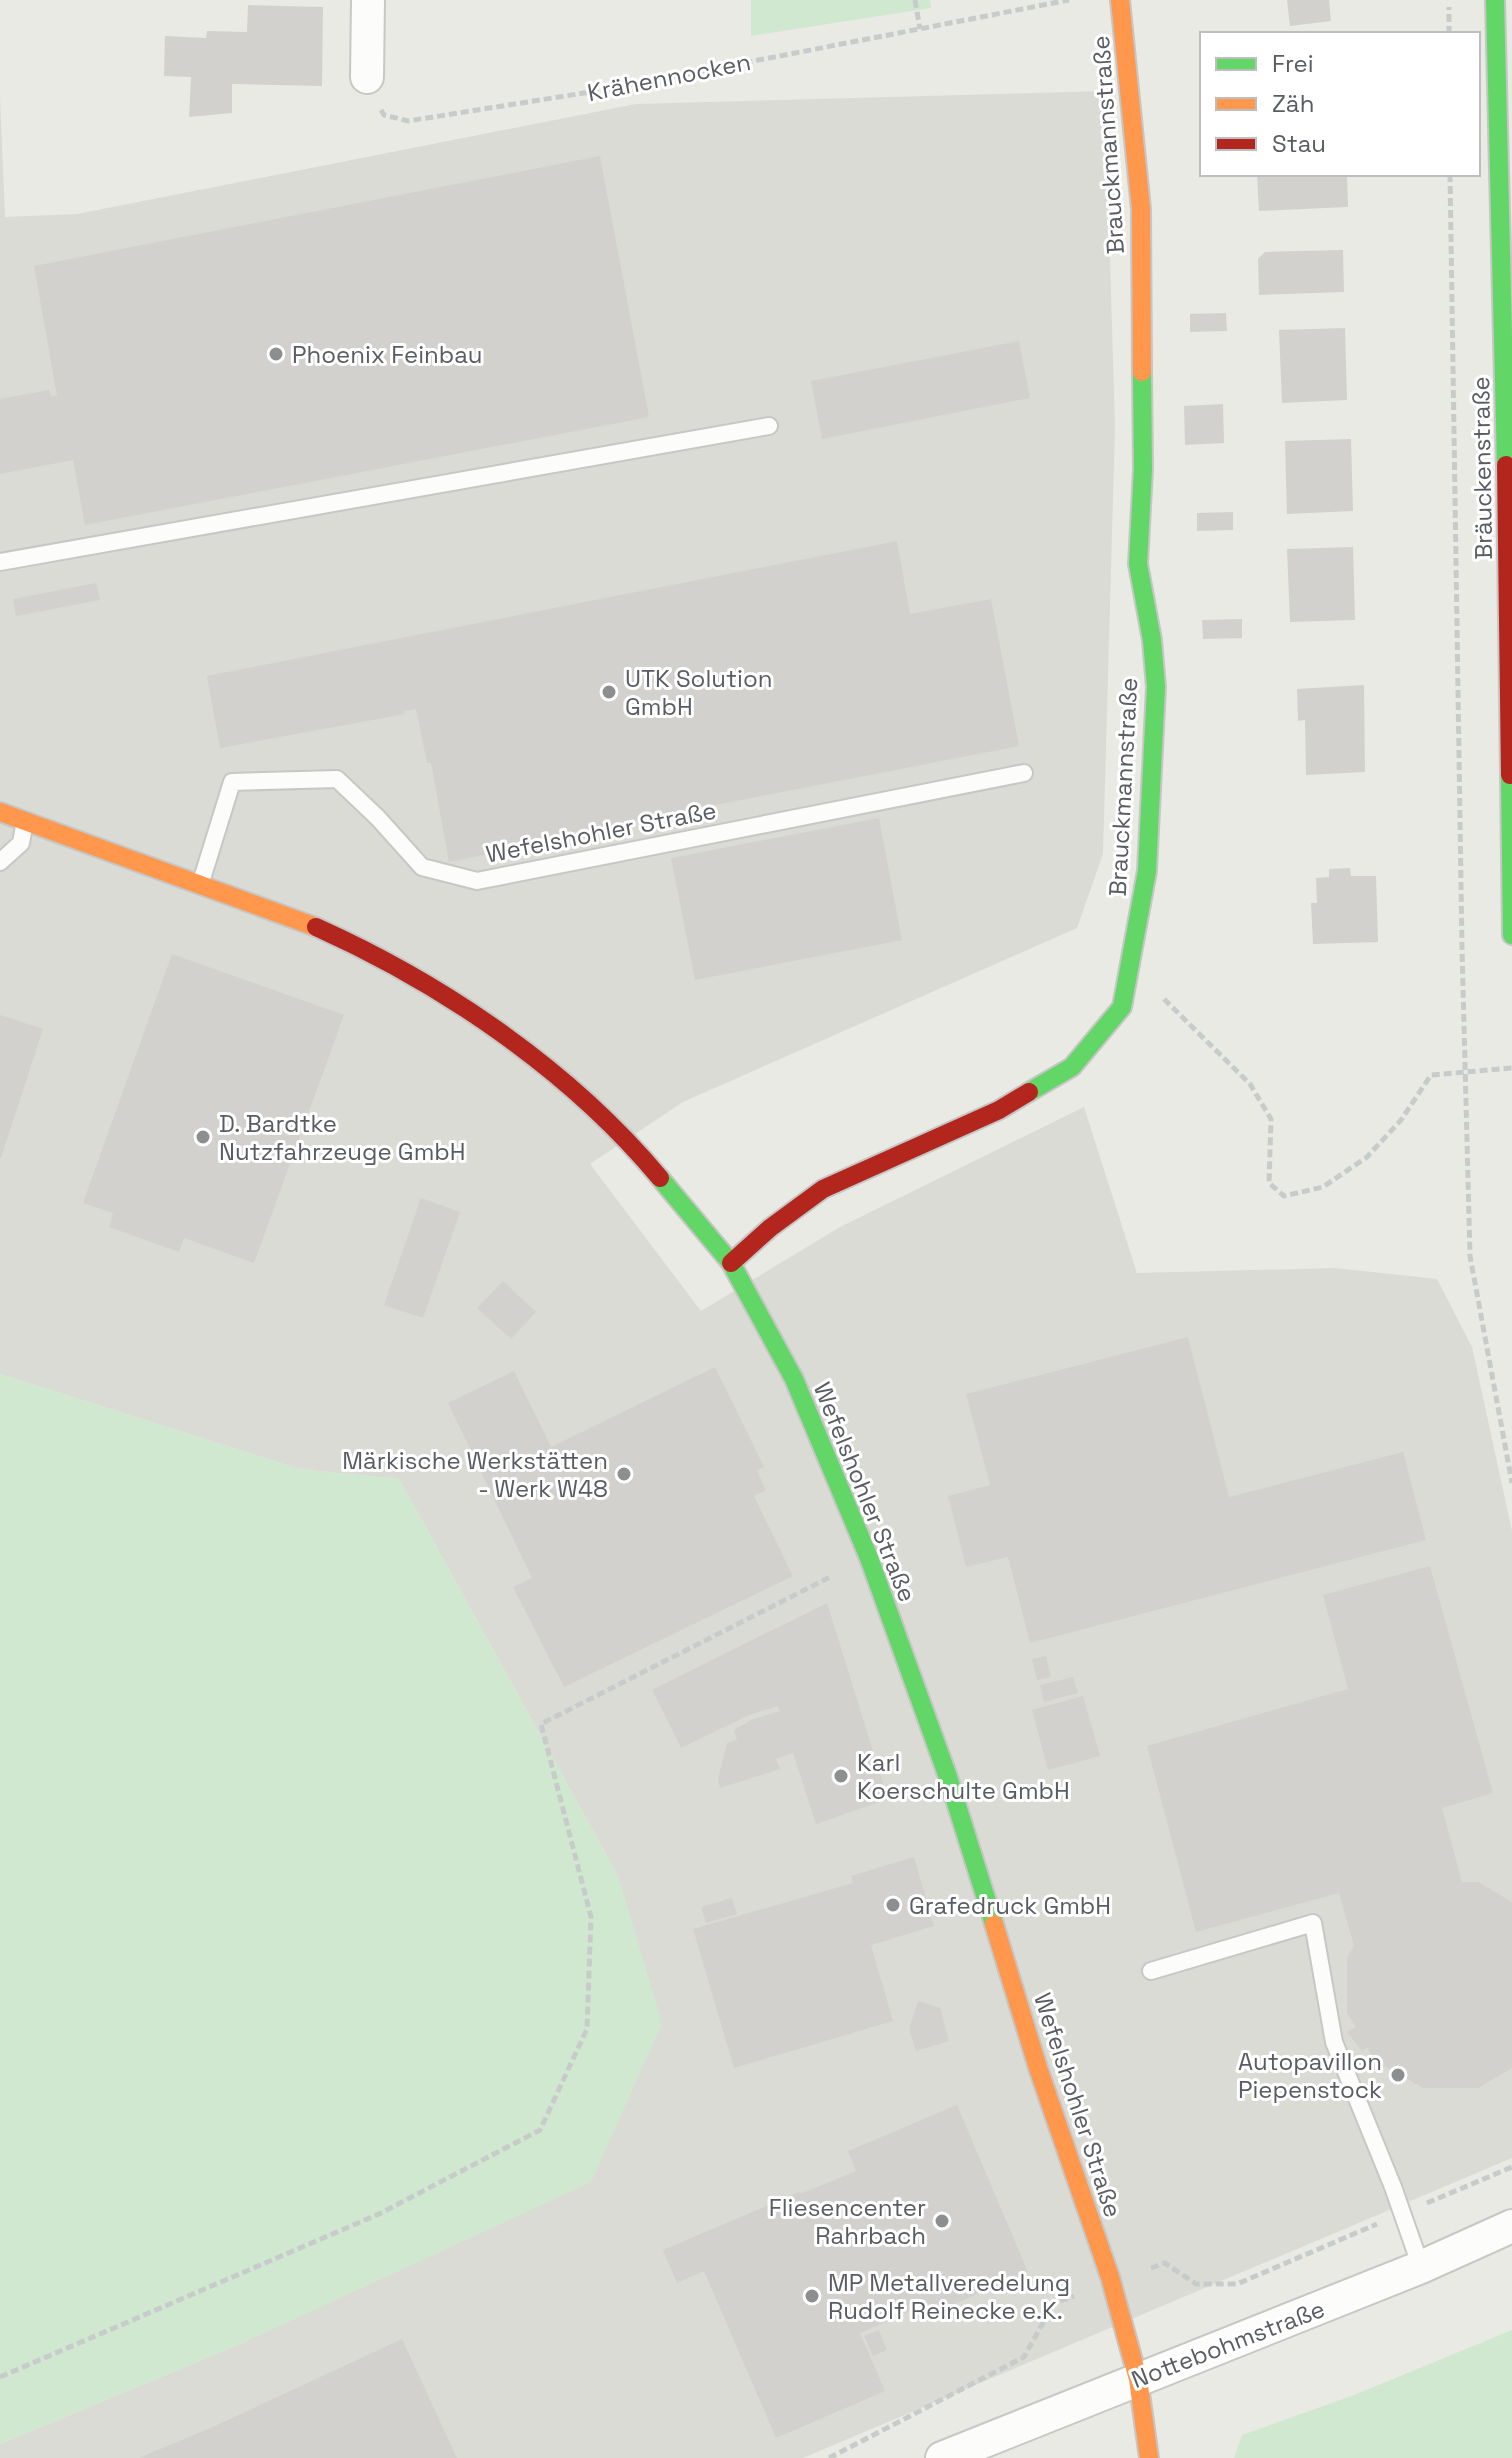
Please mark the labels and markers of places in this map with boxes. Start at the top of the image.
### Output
place label: Phoenix Feinbau [292,339,482,370]
marker: Phoenix Feinbau [267,345,285,363]
place label: UTK Solution GmbH [625,663,772,722]
marker: UTK Solution GmbH [600,683,618,701]
place label: D. Bardtke Nutzfahrzeuge GmbH [219,1108,466,1167]
marker: D. Bardtke Nutzfahrzeuge GmbH [194,1128,212,1146]
place label: Märkische Werkstätten - Werk W48 [342,1445,608,1504]
marker: Märkische Werkstätten - Werk W48 [615,1465,633,1483]
place label: Karl Koerschulte GmbH [857,1747,1070,1806]
marker: Karl Koerschulte GmbH [832,1767,850,1785]
place label: Grafedruck GmbH [909,1890,1111,1921]
marker: Grafedruck GmbH [884,1896,902,1914]
place label: Autopavillon Piepenstock [1238,2046,1382,2105]
marker: Autopavillon Piepenstock [1389,2066,1407,2084]
place label: Fliesencenter Rahrbach [769,2192,926,2251]
marker: Fliesencenter Rahrbach [933,2212,951,2230]
place label: MP Metallveredelung Rudolf Reinecke e.K. [828,2267,1070,2326]
marker: MP Metallveredelung Rudolf Reinecke e.K. [803,2287,821,2305]

